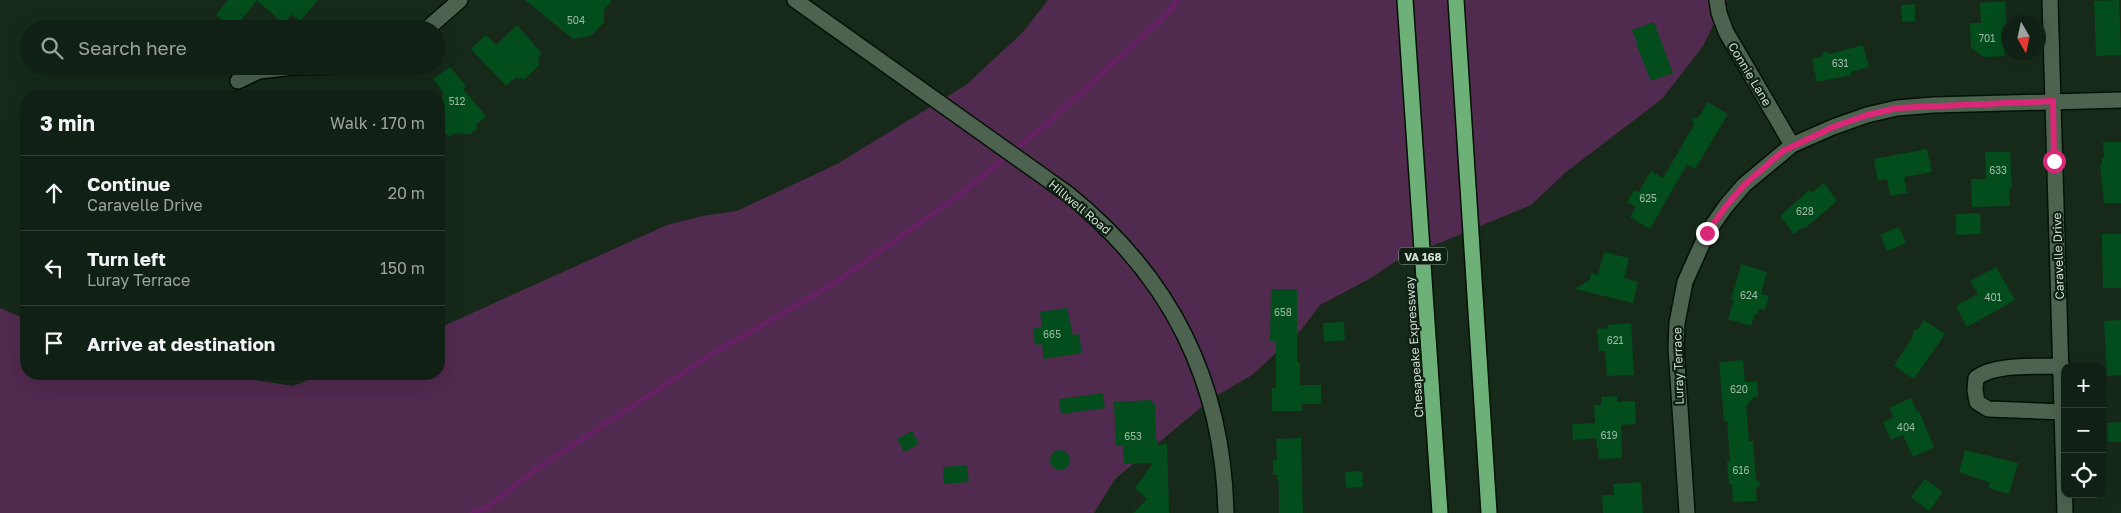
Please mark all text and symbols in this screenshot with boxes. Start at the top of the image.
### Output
house number: 504 [567,14,585,26]
north arrow [2001,15,2046,60]
search box [20,20,445,75]
house number: 701 [1979,32,1995,44]
icon: search [38,34,66,62]
text: Search here [78,36,187,59]
street label: Connie Lane [1725,40,1775,108]
house number: 631 [1832,57,1849,69]
house number: 512 [449,95,465,107]
text: 3 min [40,110,95,136]
text: Walk · 170 m [330,113,425,133]
route start [2043,150,2066,173]
house number: 633 [1989,164,2007,176]
text: Continue [87,172,170,195]
street label: Hillwell Road [1046,177,1114,237]
icon: ahead [40,179,68,207]
text: 20 m [388,183,425,203]
house number: 625 [1639,192,1657,204]
text: Caravelle Drive [87,195,203,215]
house number: 628 [1796,205,1814,217]
street label: Caravelle Drive [2049,212,2067,300]
route end [1696,222,1719,245]
text: Turn left [87,247,166,270]
road number: VA 168 [1399,248,1447,264]
icon: left [40,254,68,282]
text: 150 m [380,258,425,278]
text: Luray Terrace [87,270,190,290]
street label: Chesapeake Expressway [1402,276,1426,418]
house number: 624 [1740,289,1758,301]
house number: 401 [1984,291,2002,303]
house number: 658 [1274,306,1292,318]
street label: Luray Terrace [1669,327,1687,405]
house number: 665 [1043,328,1061,340]
icon: arrive [40,329,68,357]
text: Arrive at destination [87,332,275,355]
house number: 621 [1607,334,1623,346]
map controls [2061,363,2106,498]
button: + [2061,363,2106,408]
house number: 620 [1730,383,1748,395]
button: − [2061,408,2106,453]
house number: 404 [1897,421,1915,433]
house number: 619 [1601,429,1617,441]
house number: 653 [1124,430,1142,442]
button: locate [2061,453,2106,498]
house number: 616 [1733,464,1749,476]

